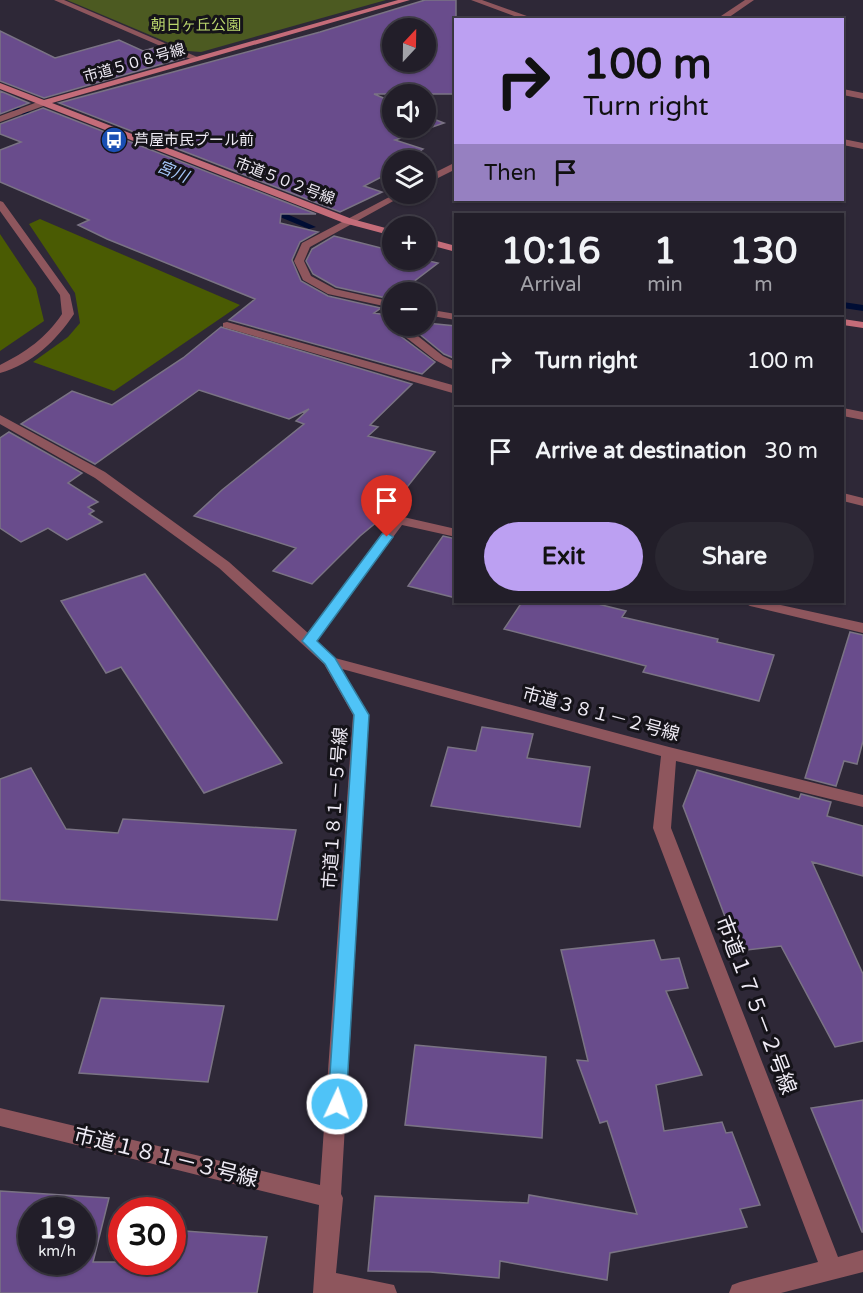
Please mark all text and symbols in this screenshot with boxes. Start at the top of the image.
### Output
park label: 朝日ヶ丘公園 [151,16,241,34]
north arrow [382,18,436,72]
map controls [382,18,436,336]
text: 100 m [583,39,712,90]
street label: 市道５０８号線 [81,40,187,86]
icon: right [484,42,562,120]
button: sound [382,84,436,138]
text: Turn right [583,90,709,123]
bus stop icon: 芦屋市民プール前 [99,125,129,155]
place label: 芦屋市民プール前 [134,131,254,149]
button: layers [382,150,436,204]
street label: 市道５０２号線 [233,154,337,208]
icon: arrive [549,156,582,189]
water label: 宮川 [154,157,193,188]
text: Then [484,160,537,186]
button: + [382,216,436,270]
text: 10:16 [501,230,601,273]
text: 1 [654,230,676,273]
text: 130 [729,230,797,273]
text: Arrival [520,273,582,297]
text: min [647,273,683,297]
text: m [754,273,773,297]
button: − [382,282,436,336]
icon: right [484,345,517,378]
text: Turn right [535,348,637,374]
text: 100 m [747,348,814,374]
icon: arrive [484,435,517,468]
text: Arrive at destination [535,438,746,464]
text: 30 m [764,438,818,464]
pin [361,475,412,537]
icon: arrive [370,484,403,517]
button: Exit [484,522,643,591]
button: Share [655,522,814,591]
street label: 市道３８１－２号線 [520,682,682,746]
street label: 市道１８１－５号線 [318,726,352,890]
street label: 市道１７５－２号線 [710,912,801,1098]
position arrow [305,1072,369,1136]
street label: 市道１８１－３号線 [71,1122,261,1192]
speed limit sign: 30 [108,1197,186,1275]
text: 19 [38,1210,76,1247]
text: km/h [38,1242,76,1260]

